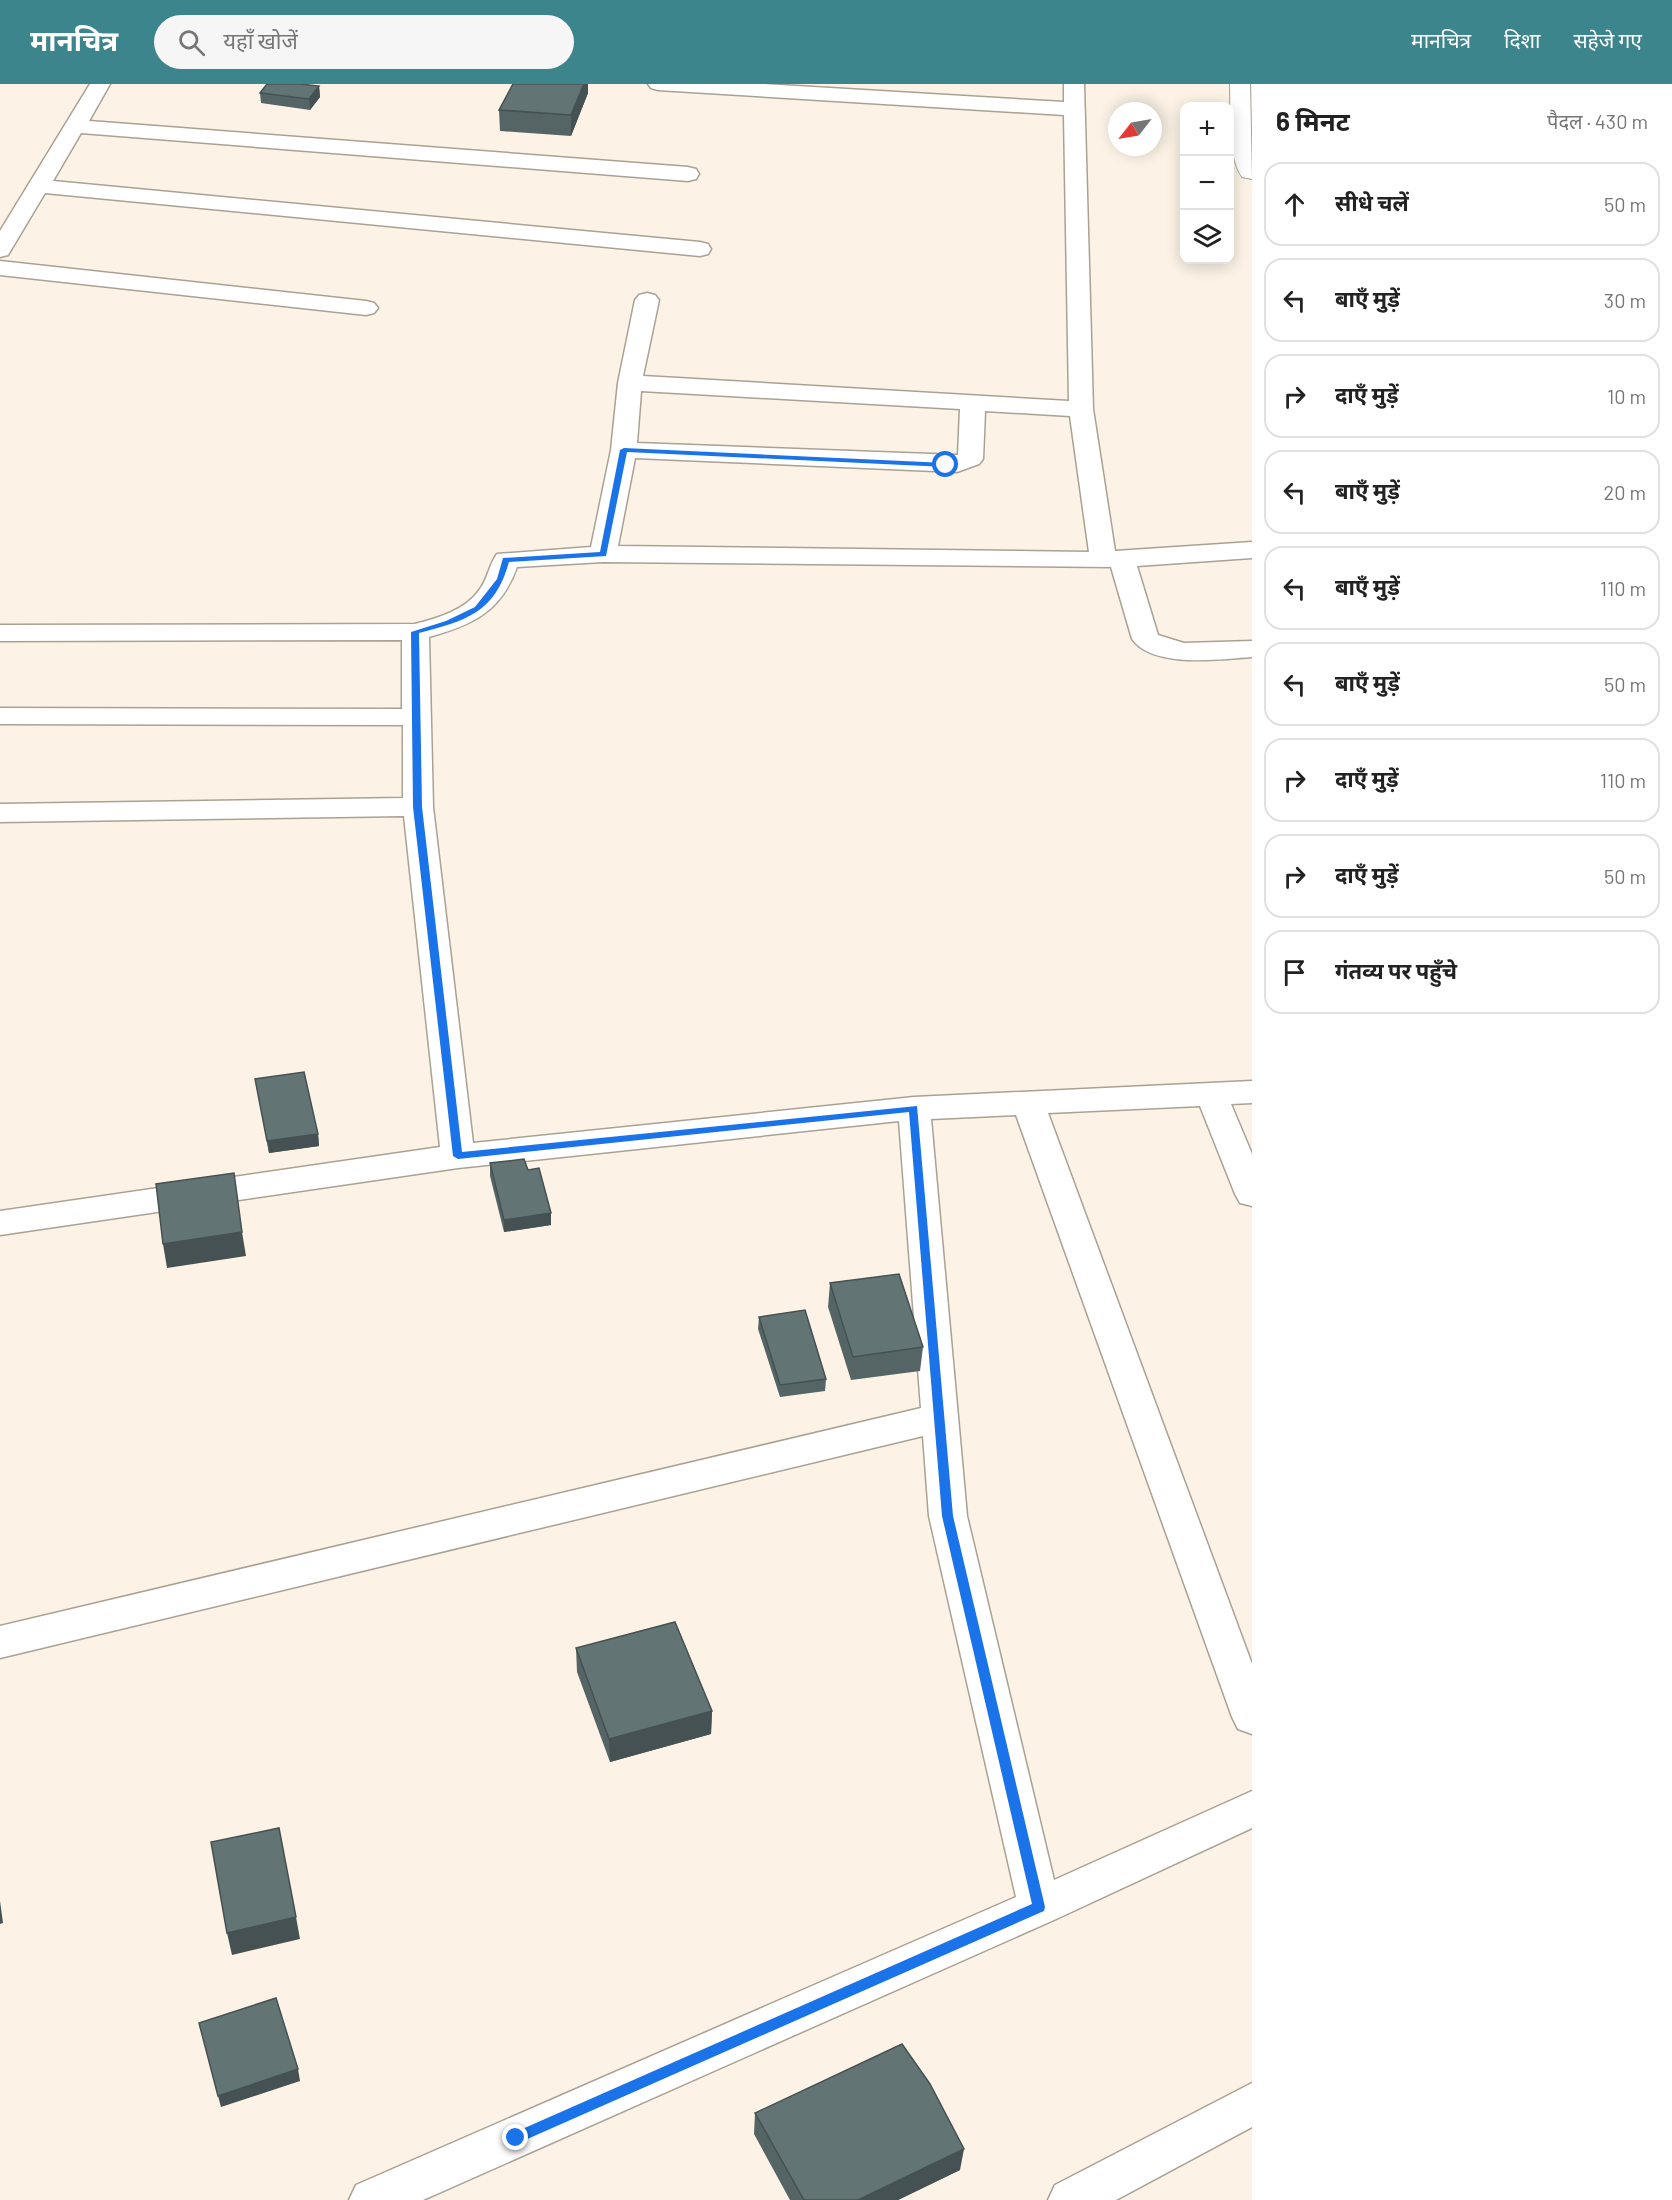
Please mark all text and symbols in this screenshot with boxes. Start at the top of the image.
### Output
search box [154,15,574,69]
text: मानचित्र [30,23,118,57]
icon: search [175,26,208,59]
text: यहाँ खोजें [223,27,298,53]
text: मानचित्र [1411,27,1471,52]
text: दिशा [1504,27,1540,52]
text: सहेजे गए [1573,27,1642,52]
north arrow [1108,102,1162,156]
map controls [1180,102,1234,264]
button: + [1180,102,1234,156]
text: 6 मिनट [1276,105,1350,136]
text: पैदल · 430 m [1547,109,1648,133]
button: − [1180,156,1234,210]
icon: ahead [1278,188,1311,221]
text: सीधे चलें [1335,189,1409,215]
text: 50 m [1604,192,1646,216]
button: layers [1180,210,1234,264]
icon: left [1278,284,1311,317]
text: बाएँ मुड़ें [1335,285,1400,311]
text: 30 m [1604,288,1646,312]
icon: right [1278,380,1311,413]
text: दाएँ मुड़ें [1335,381,1398,407]
text: 10 m [1607,384,1646,408]
route start [932,451,958,477]
icon: left [1278,476,1311,509]
text: बाएँ मुड़ें [1335,477,1400,503]
text: 20 m [1603,480,1646,504]
icon: left [1278,572,1311,605]
text: बाएँ मुड़ें [1335,573,1400,599]
text: 110 m [1600,576,1646,600]
icon: left [1278,668,1311,701]
text: बाएँ मुड़ें [1335,669,1400,695]
text: 50 m [1604,672,1646,696]
icon: right [1278,764,1311,797]
text: दाएँ मुड़ें [1335,765,1398,791]
text: 110 m [1600,768,1646,792]
icon: right [1278,860,1311,893]
text: दाएँ मुड़ें [1335,861,1398,887]
text: 50 m [1604,864,1646,888]
icon: arrive [1278,956,1311,989]
text: गंतव्य पर पहुँचे [1335,957,1457,983]
route end [502,2124,528,2150]

